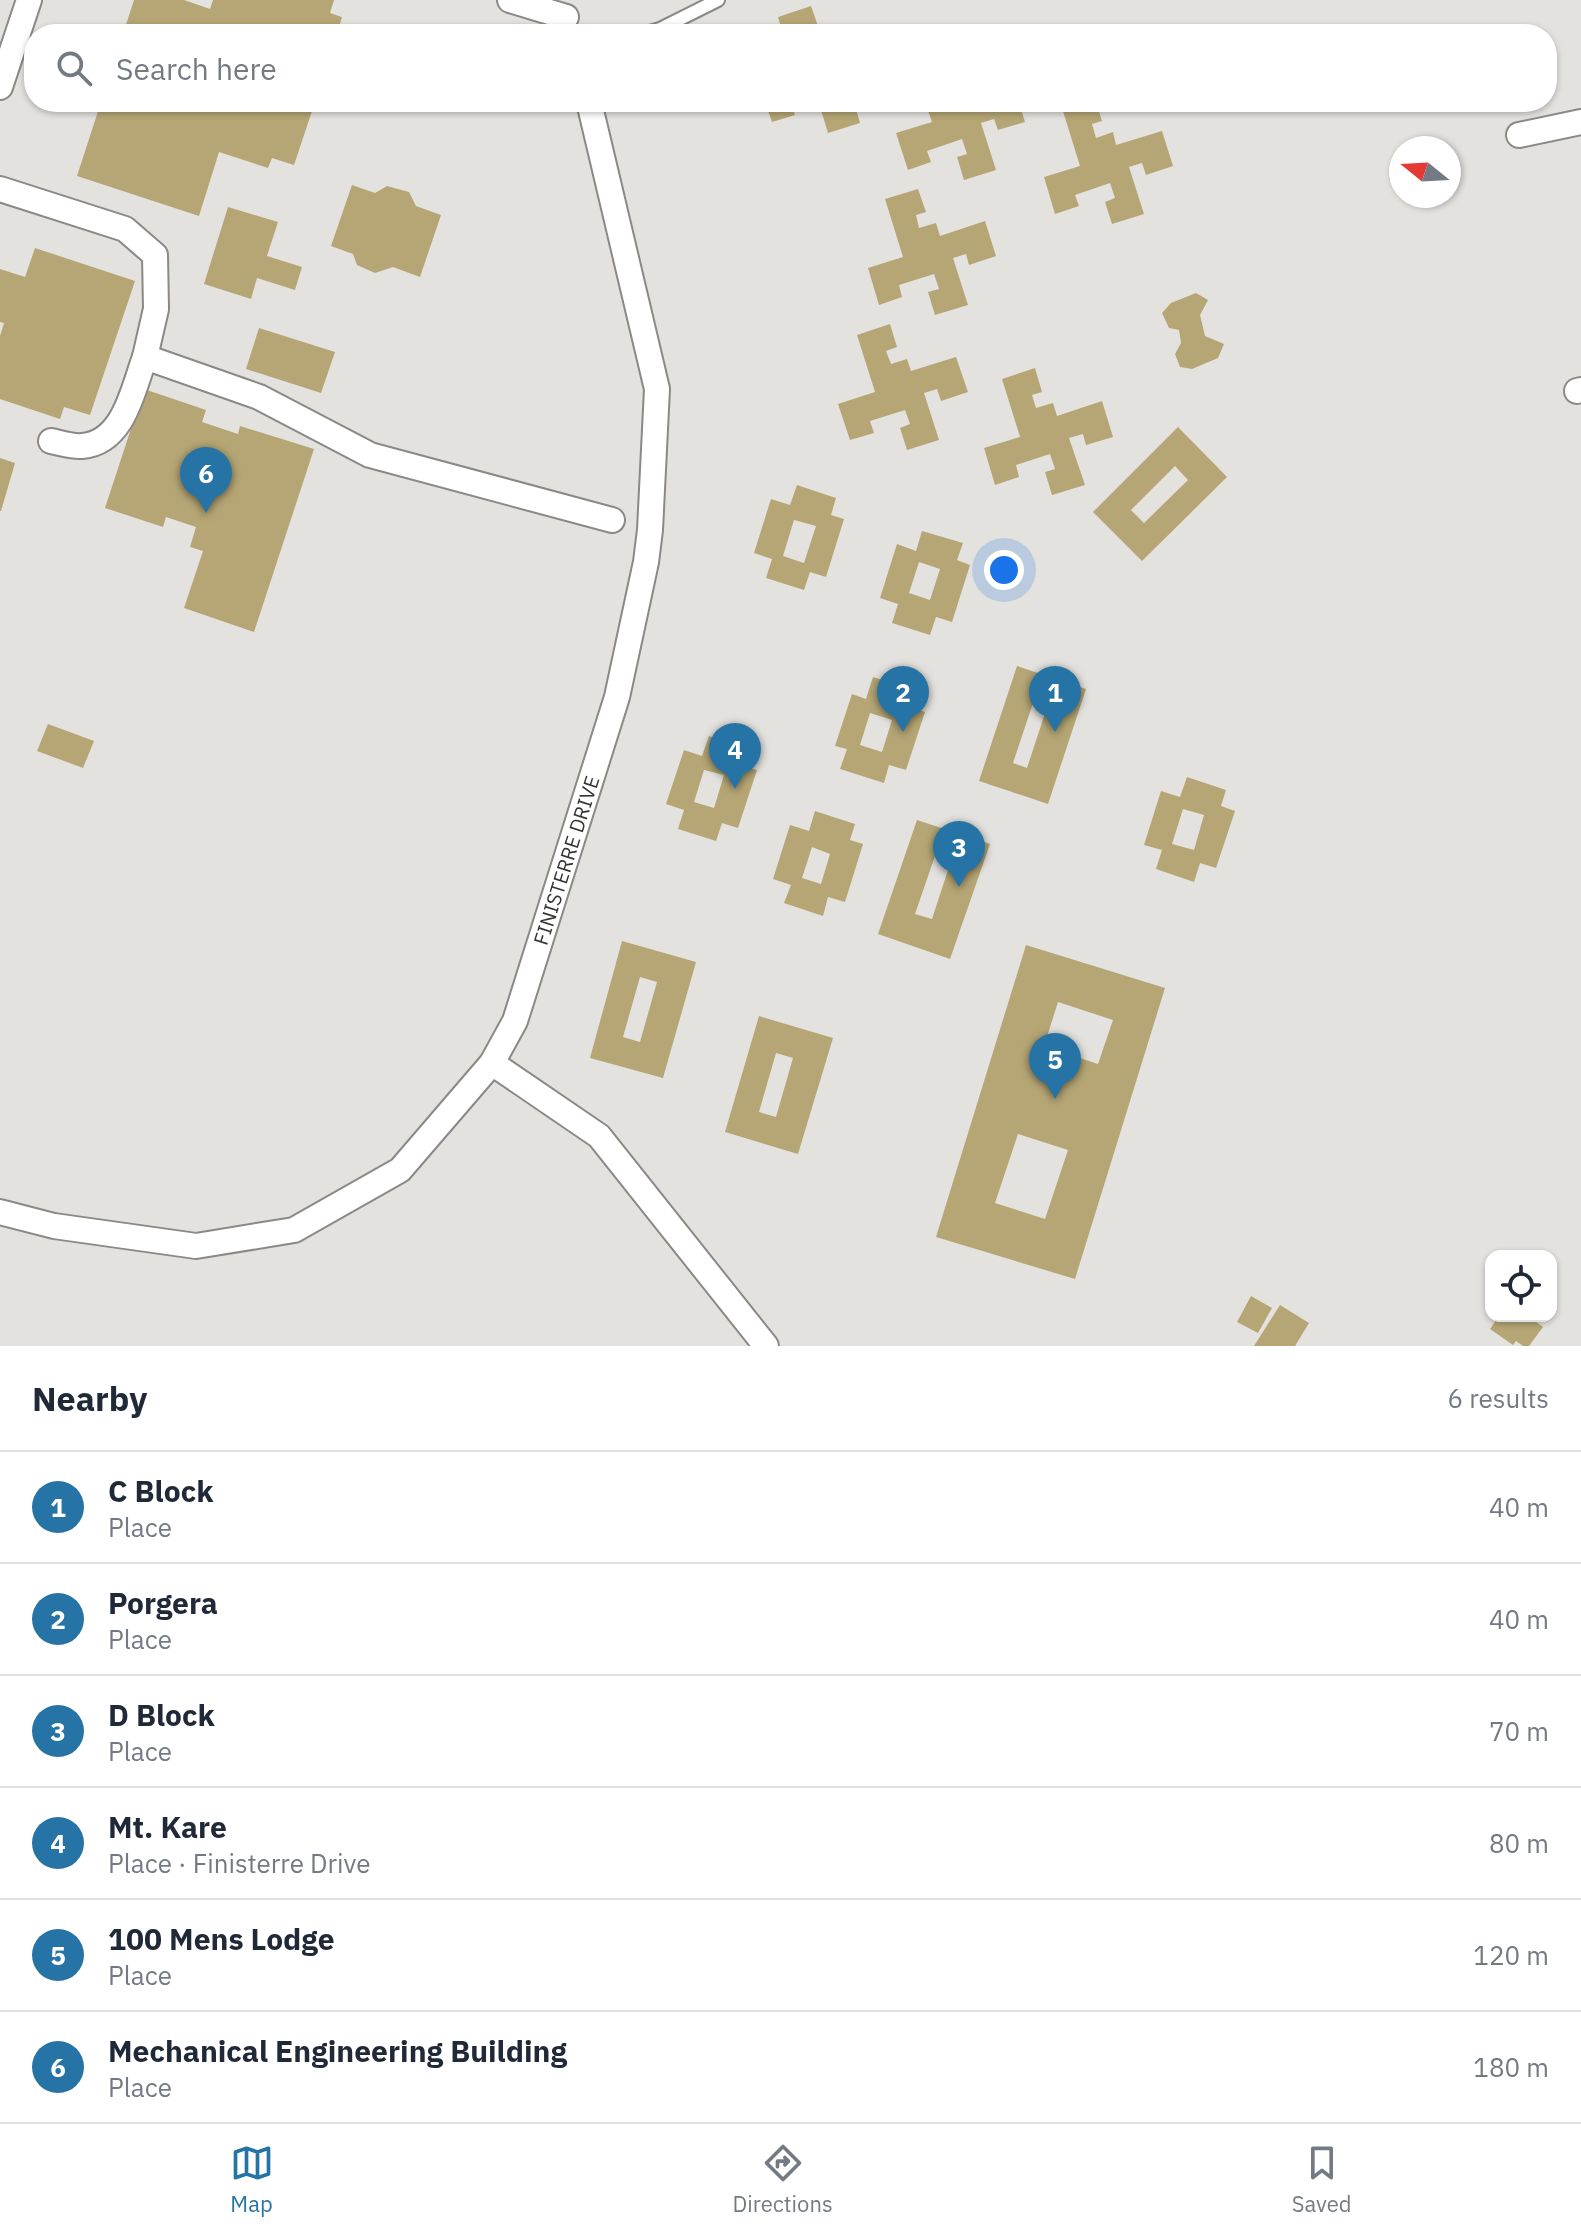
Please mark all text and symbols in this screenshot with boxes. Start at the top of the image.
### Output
search box [24,24,1557,112]
icon: search [52,46,96,90]
text: Search here [116,49,277,88]
north arrow [1389,136,1461,208]
pin: 6 [180,447,232,513]
your location [984,550,1024,590]
pin: 2 [877,666,929,732]
pin: 1 [1029,666,1081,732]
pin: 4 [709,723,761,789]
street label: FINISTERRE DRIVE [526,772,605,948]
pin: 3 [933,821,985,887]
pin: 5 [1029,1033,1081,1099]
map controls [1485,1250,1557,1322]
button: locate [1485,1250,1557,1322]
text: Nearby [32,1376,147,1420]
text: 6 results [1447,1381,1549,1415]
text: C Block [108,1471,213,1510]
text: 1 [50,1490,66,1524]
text: 40 m [1489,1490,1549,1524]
text: Place [108,1510,172,1544]
text: Porgera [108,1583,218,1622]
text: 2 [50,1602,66,1636]
text: 40 m [1489,1602,1549,1636]
text: Place [108,1622,172,1656]
text: D Block [108,1695,215,1734]
text: 3 [50,1714,66,1748]
text: 70 m [1489,1714,1549,1748]
text: Place [108,1734,172,1768]
text: Mt. Kare [108,1807,227,1846]
text: 4 [50,1826,66,1860]
text: 80 m [1489,1826,1549,1860]
text: Place · Finisterre Drive [108,1846,370,1880]
text: 100 Mens Lodge [108,1919,335,1958]
text: 5 [50,1938,66,1972]
text: 120 m [1473,1938,1549,1972]
text: Place [108,1958,172,1992]
text: Mechanical Engineering Building [108,2031,567,2070]
text: 6 [50,2050,66,2084]
text: 180 m [1473,2050,1549,2084]
text: Place [108,2070,172,2104]
tab: Map [230,2141,274,2218]
tab: Directions [733,2141,833,2218]
tab: Saved [1292,2141,1351,2218]

